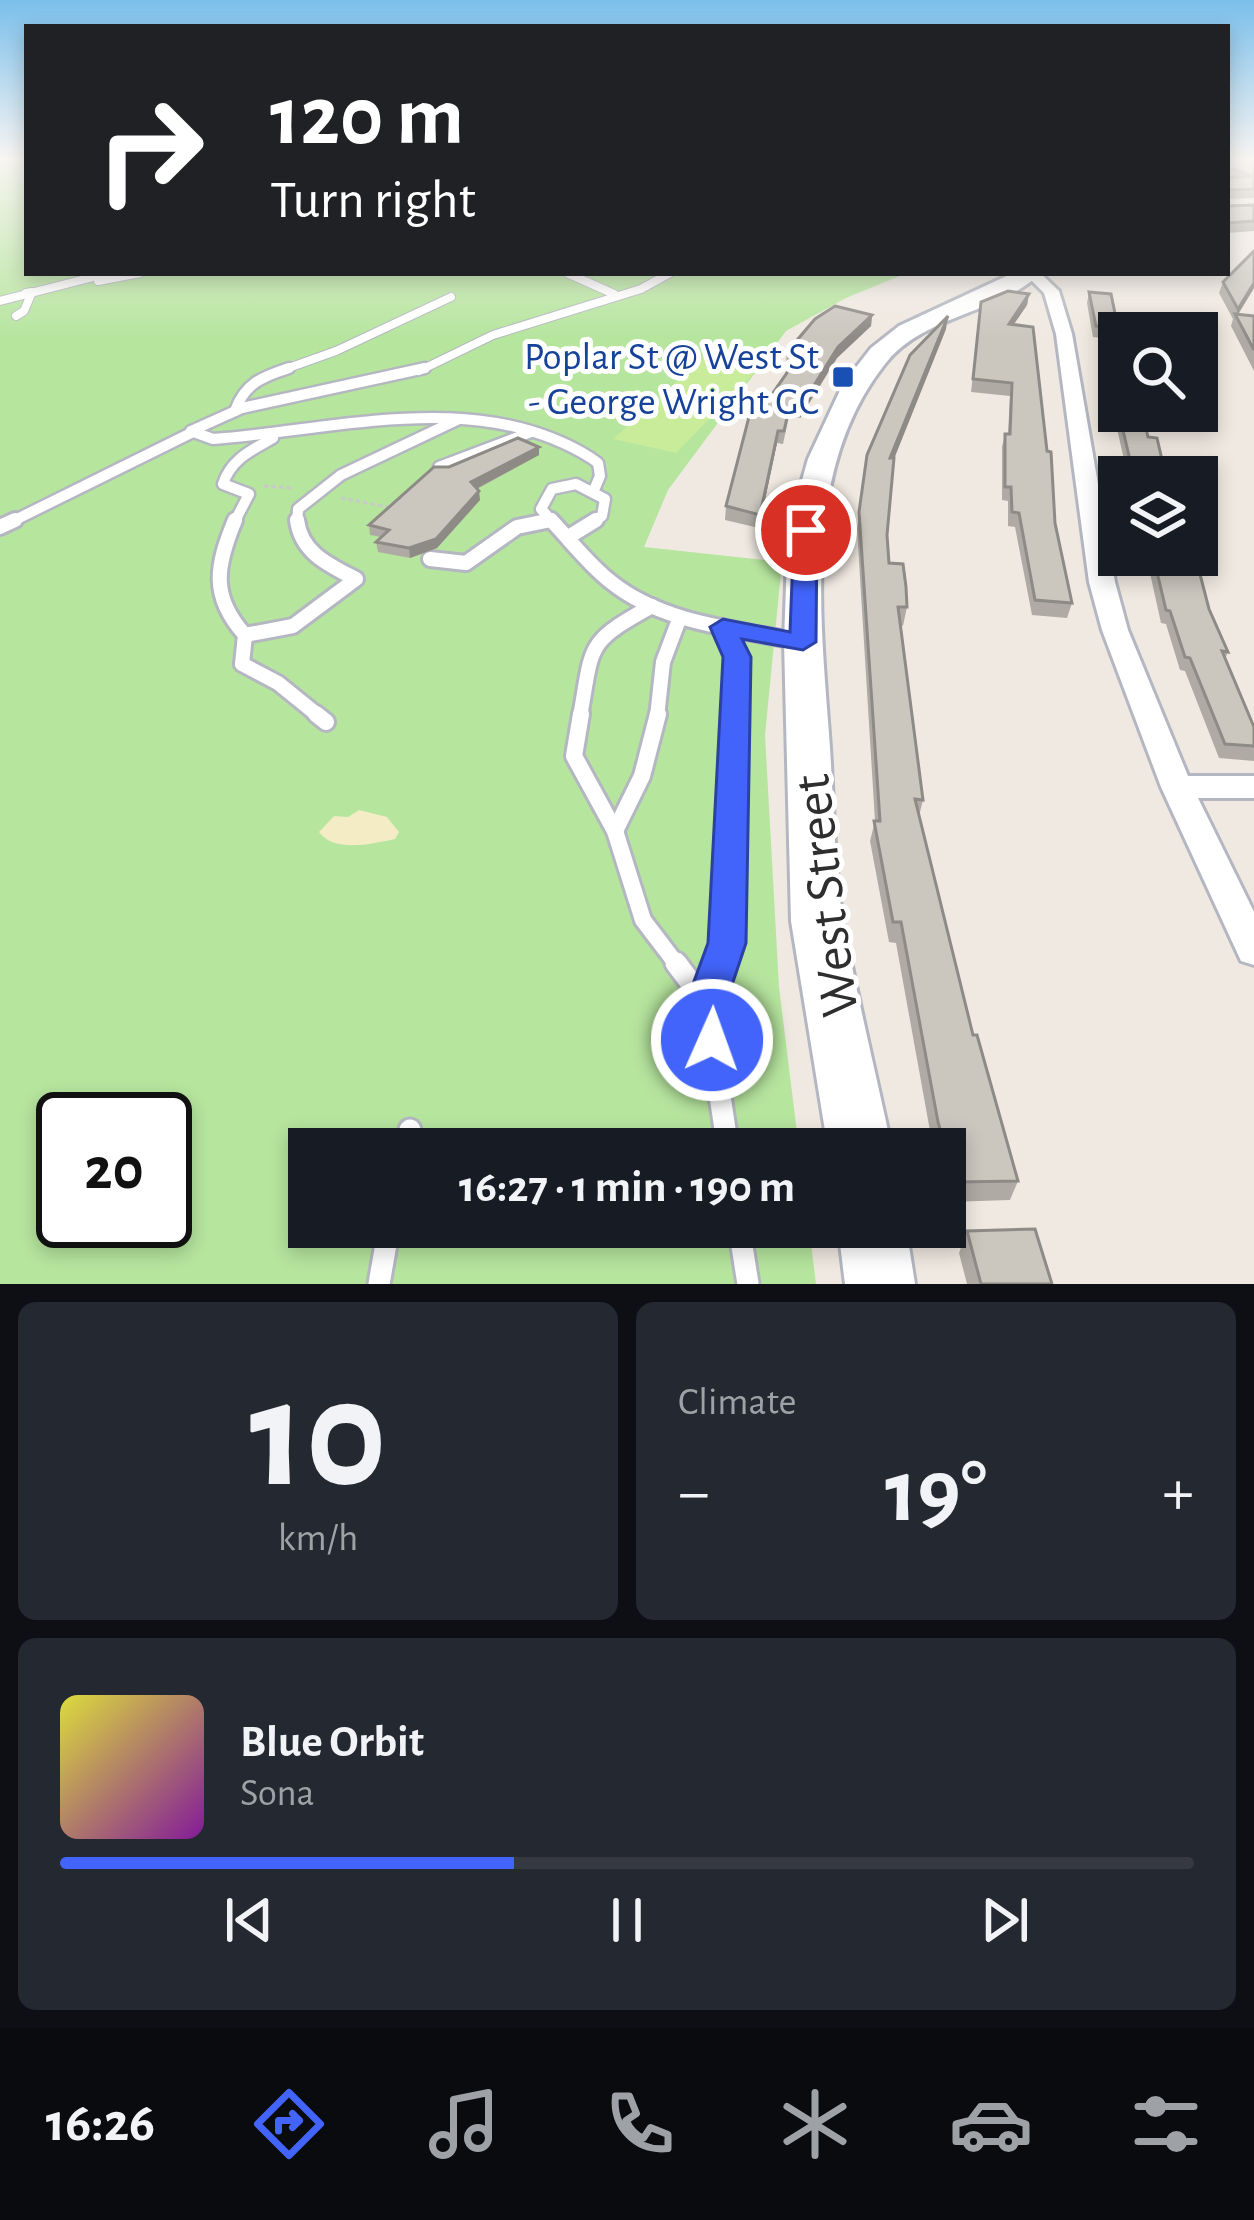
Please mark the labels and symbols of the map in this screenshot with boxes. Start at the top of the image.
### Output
place label: Poplar St @ West St - George Wright GC [524,338,819,422]
marker: Poplar St @ West St - George Wright GC [830,364,856,390]
pin [755,479,857,581]
street label: West Street [785,771,869,1020]
position arrow [649,977,775,1103]
speed limit sign: 20 [36,1092,192,1248]

